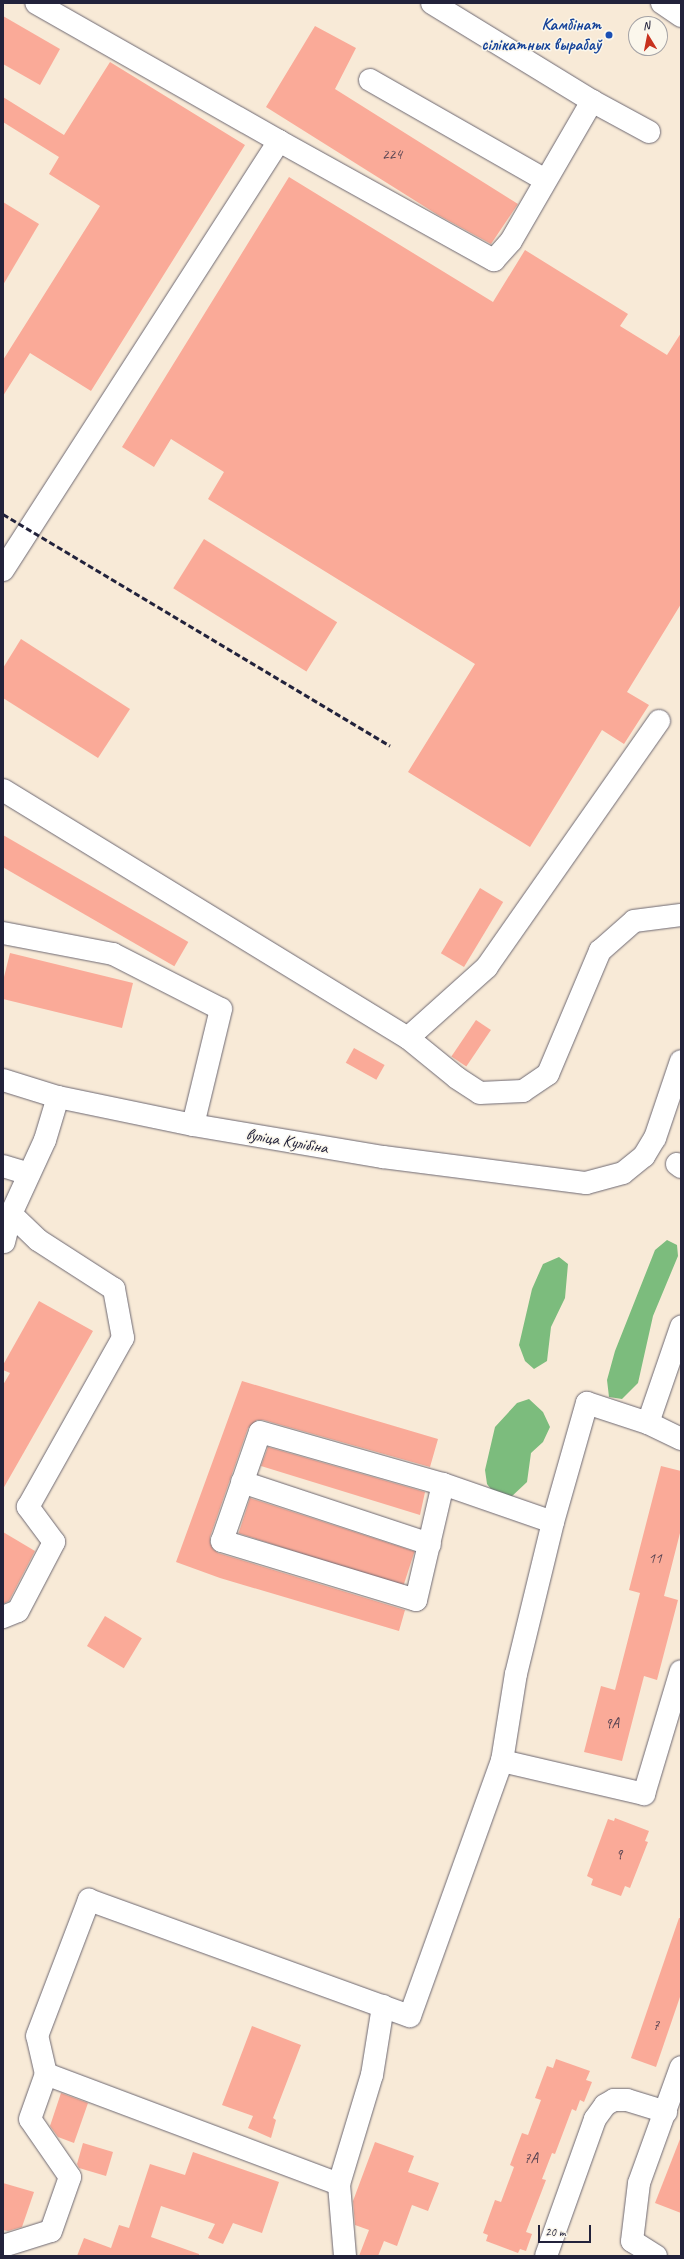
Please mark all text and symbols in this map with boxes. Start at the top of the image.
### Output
place label: Камбінат сілікатных вырабаў [482,15,601,55]
north arrow [628,16,668,56]
text: N [642,18,651,33]
marker: Камбінат сілікатных вырабаў [604,30,614,40]
house number: 224 [382,146,402,164]
street label: вуліца Кулібіна [244,1124,330,1158]
house number: 11 [648,1550,662,1568]
house number: 9А [605,1715,619,1733]
house number: 9 [616,1846,622,1864]
house number: 7 [653,2017,659,2035]
house number: 7А [524,2150,538,2168]
scale bar [540,2217,593,2243]
text: 20 m [545,2224,565,2240]

